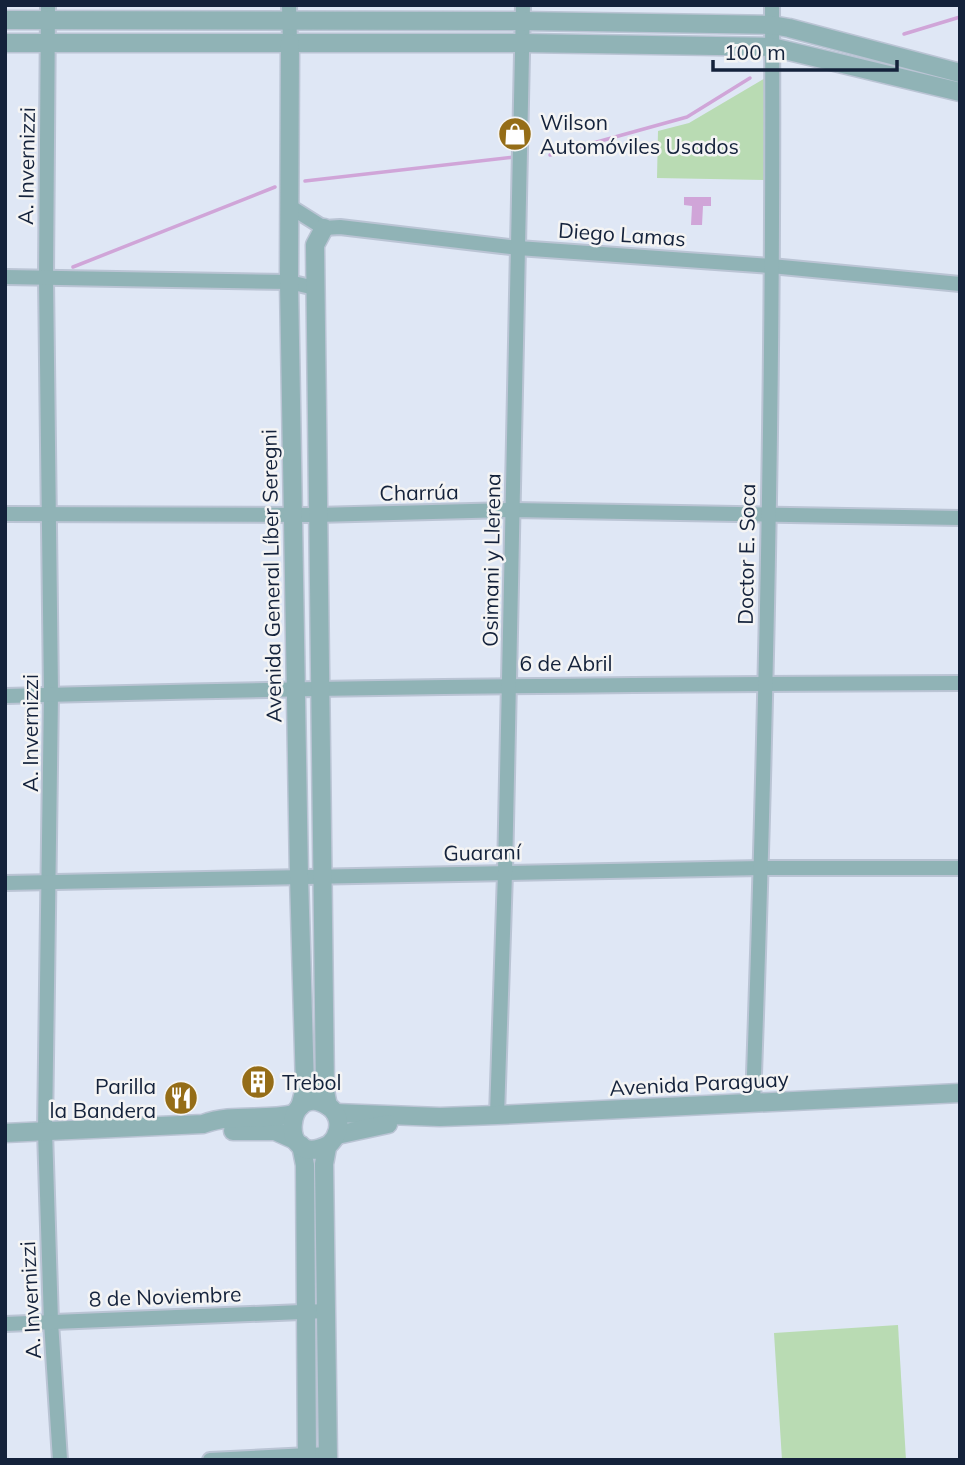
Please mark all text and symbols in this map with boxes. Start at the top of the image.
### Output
scale bar [713,28,897,72]
text: 100 m [724,39,786,65]
street label: A. Invernizzi [12,107,40,225]
place label: Wilson Automóviles Usados [540,109,739,159]
shop icon: Wilson Automóviles Usados [496,115,534,153]
street label: Diego Lamas [557,217,687,251]
street label: Avenida General Líber Seregni [255,429,287,723]
street label: Osimani y Llerena [476,473,506,647]
street label: Charrúa [379,478,459,506]
street label: Doctor E. Soca [732,483,760,625]
street label: 6 de Abril [519,650,613,676]
street label: A. Invernizzi [17,674,43,792]
street label: Guaraní [443,838,522,866]
building icon: Trebol [239,1063,277,1101]
street label: Avenida Paraguay [609,1065,789,1101]
place label: Trebol [282,1069,342,1095]
place label: Parilla la Bandera [50,1073,156,1123]
restaurant icon: Parilla la Bandera [162,1079,200,1117]
street label: A. Invernizzi [14,1240,46,1360]
street label: 8 de Noviembre [88,1280,242,1312]

